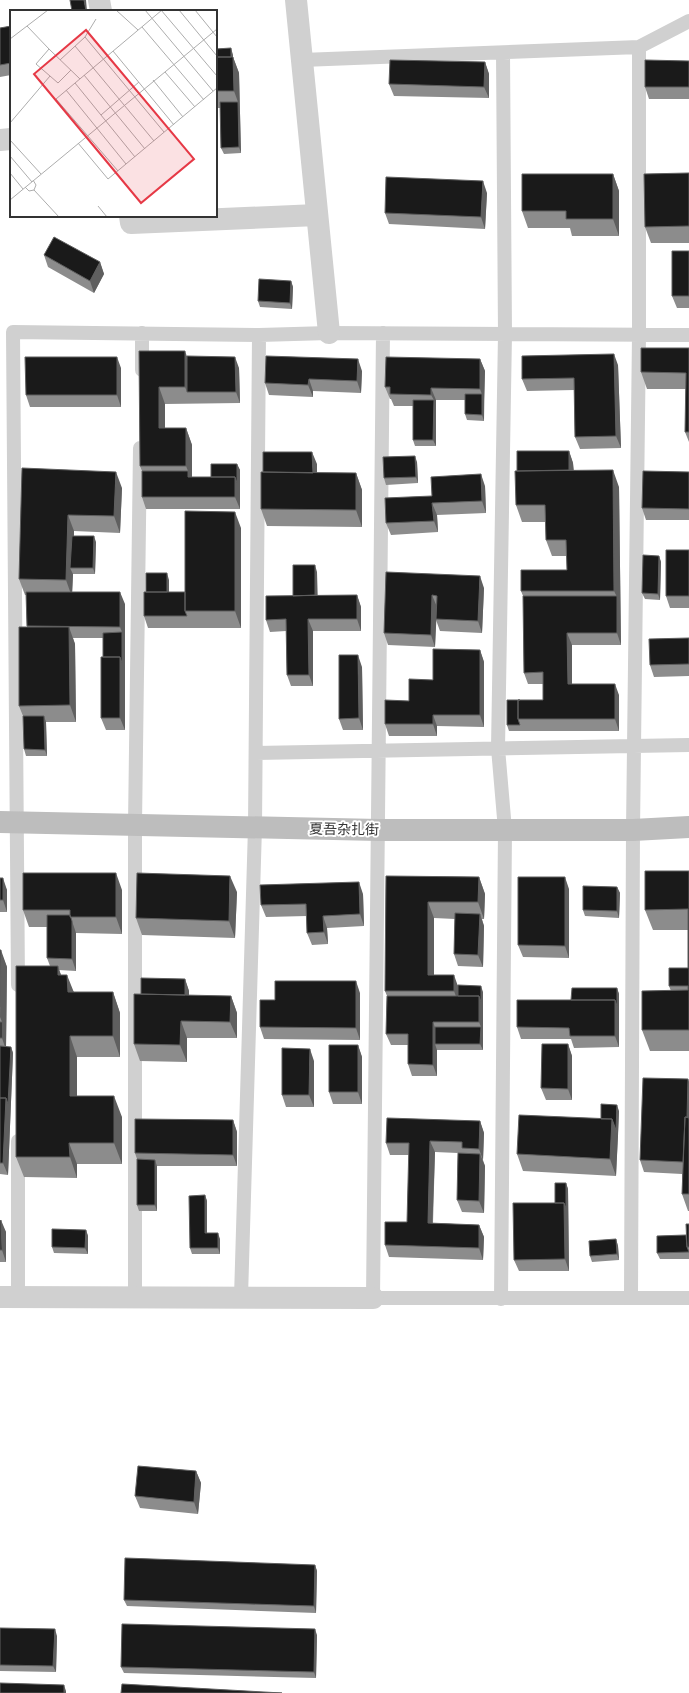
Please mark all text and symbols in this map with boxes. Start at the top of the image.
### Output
inset map [10,10,217,217]
street label: 夏吾杂扎街 [309,819,379,839]

